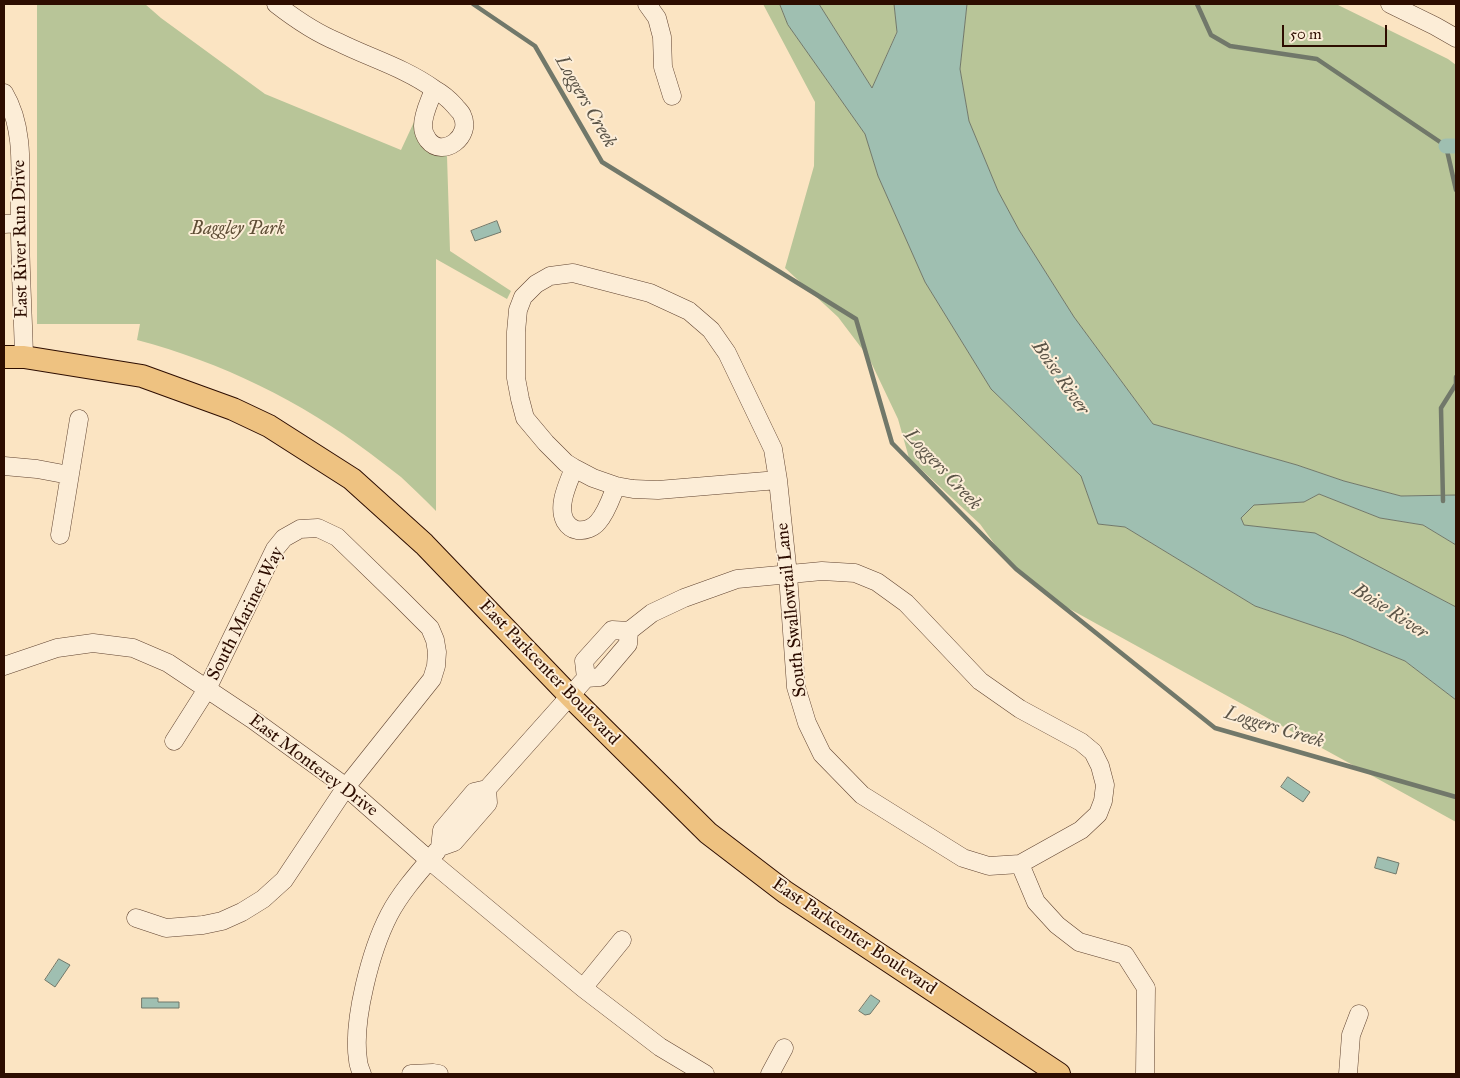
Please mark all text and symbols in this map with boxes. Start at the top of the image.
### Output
scale bar [1285,15,1390,47]
text: 50 m [1290,25,1322,43]
water label: Loggers Creek [549,52,621,152]
street label: East River Run Drive [9,160,33,318]
park label: Baggley Park [191,219,285,241]
water label: Boise River [1026,336,1094,420]
water label: Loggers Creek [899,425,985,515]
street label: South Swallowtail Lane [772,522,812,698]
street label: South Mariner Way [203,544,289,684]
water label: Boise River [1348,579,1432,645]
street label: East Parkcenter Boulevard [474,596,624,750]
water label: Loggers Creek [1221,702,1327,754]
street label: East Monterey Drive [244,710,382,822]
street label: East Parkcenter Boulevard [768,874,940,1000]

